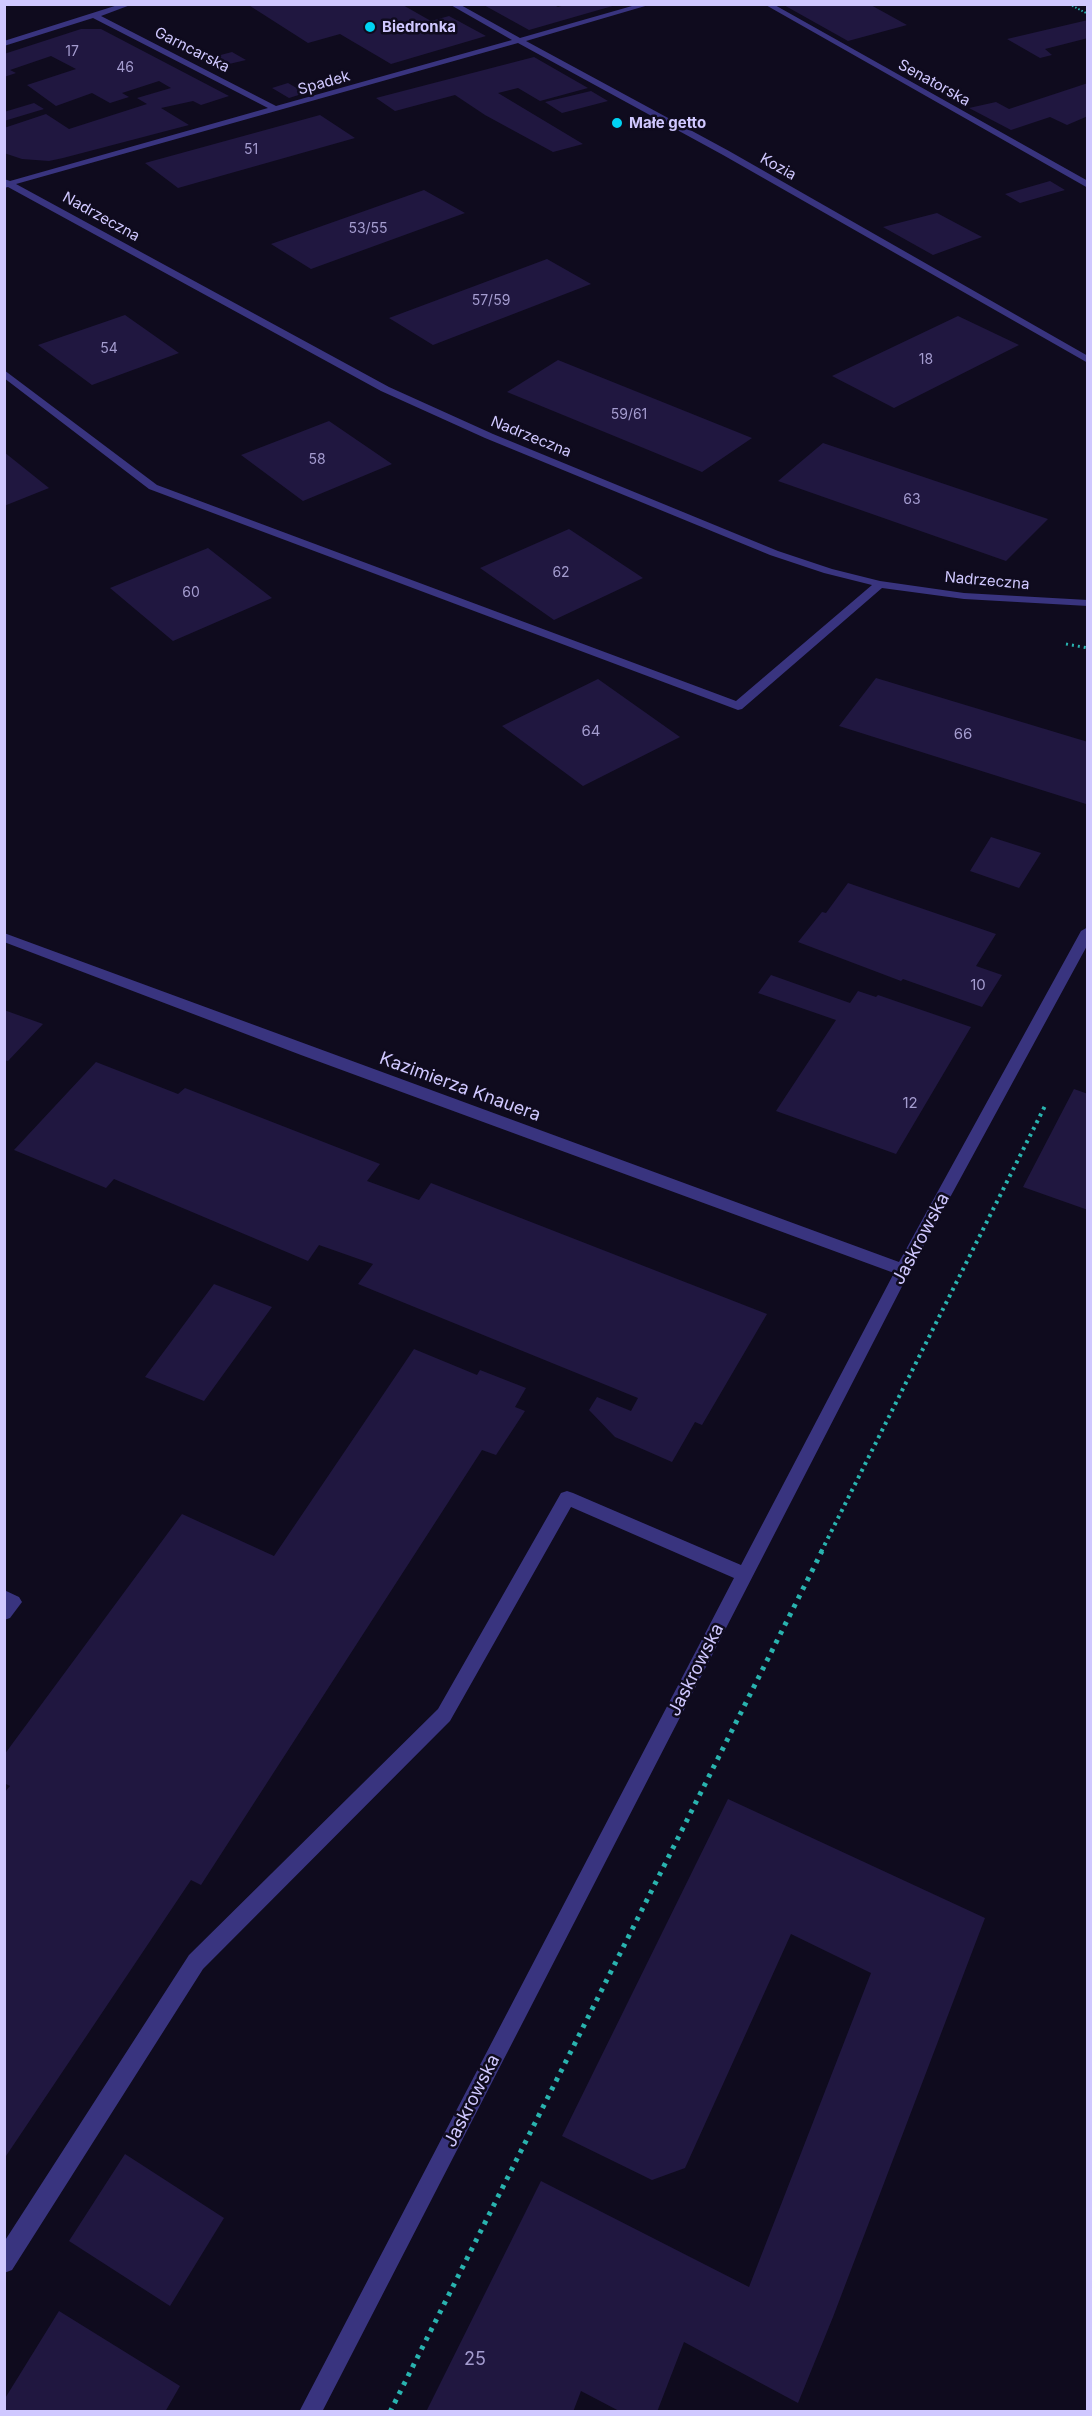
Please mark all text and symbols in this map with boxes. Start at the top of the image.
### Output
place label: Biedronka [382,18,456,36]
marker: Biedronka [363,20,377,34]
street label: Garncarska [152,23,232,77]
house number: 17 [65,44,79,60]
street label: Senatorska [895,56,973,110]
house number: 46 [116,60,134,76]
street label: Spadek [296,67,352,99]
place label: Małe getto [629,114,706,132]
marker: Małe getto [610,116,624,130]
house number: 51 [244,142,258,158]
street label: Kozia [757,150,799,184]
street label: Nadrzeczna [59,188,143,246]
house number: 53/55 [348,221,388,237]
house number: 57/59 [472,293,510,309]
house number: 54 [100,341,118,357]
house number: 18 [919,352,933,368]
house number: 59/61 [611,407,647,423]
street label: Nadrzeczna [488,413,574,461]
house number: 58 [308,452,326,468]
house number: 63 [903,492,921,508]
house number: 62 [552,565,570,581]
street label: Nadrzeczna [944,568,1030,594]
house number: 60 [182,585,200,601]
house number: 64 [582,722,600,740]
house number: 66 [954,725,972,743]
house number: 10 [970,976,986,994]
street label: Kazimierza Knauera [376,1048,544,1126]
house number: 12 [902,1094,918,1112]
street label: Jaskrowska [888,1189,954,1289]
street label: Jaskrowska [663,1620,729,1720]
street label: Jaskrowska [439,2051,505,2151]
house number: 25 [464,2349,486,2371]

